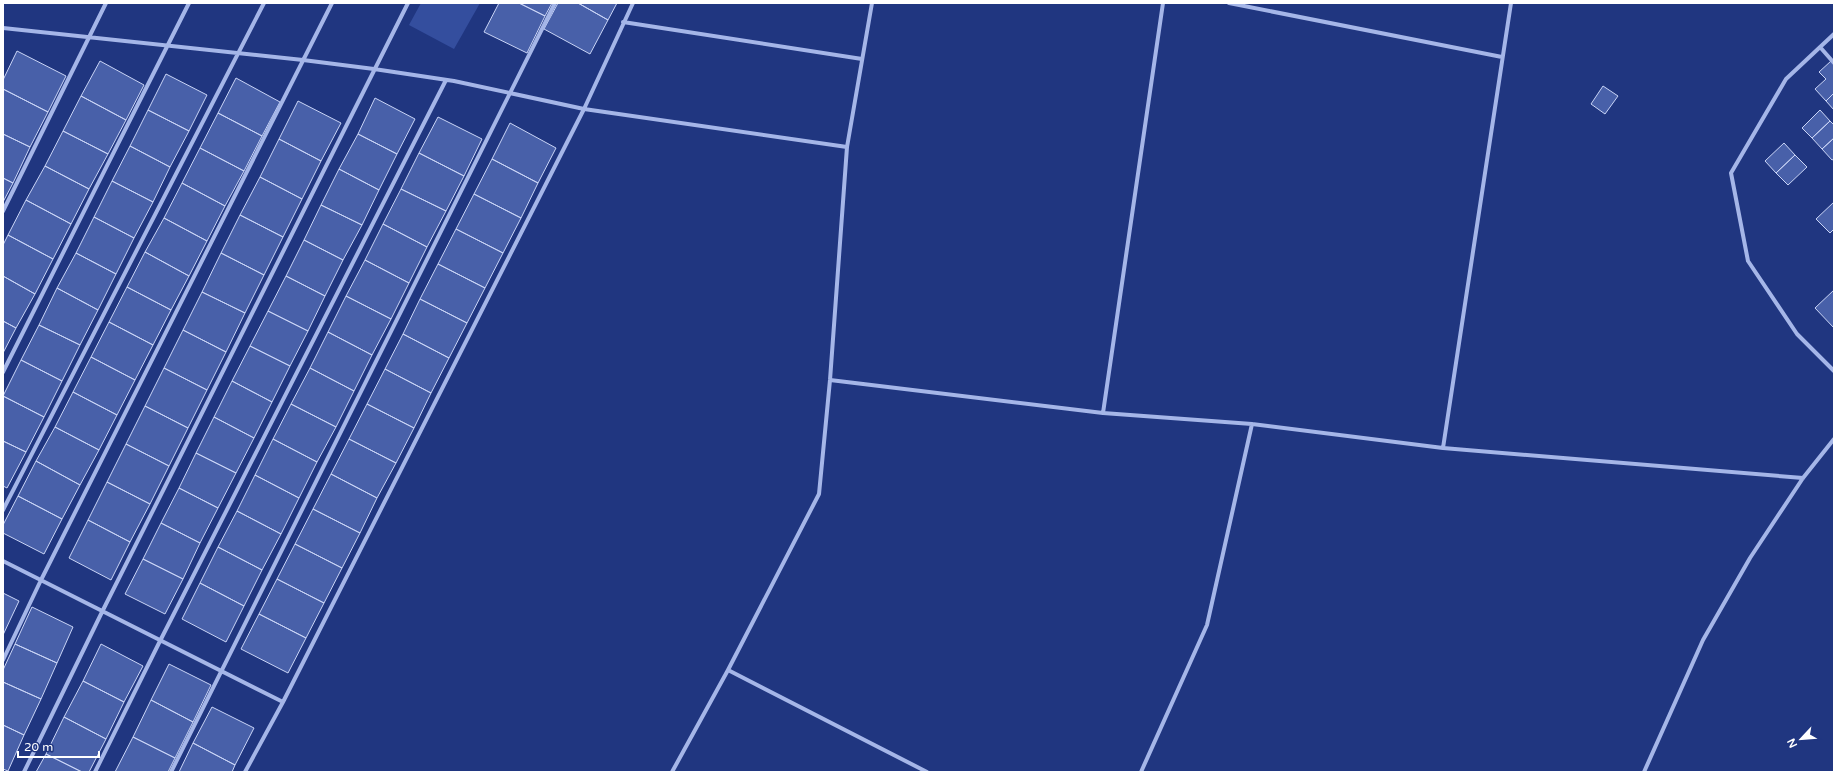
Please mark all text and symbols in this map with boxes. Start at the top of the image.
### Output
north arrow [1781,719,1821,759]
scale bar [18,733,99,759]
text: N [1785,736,1800,750]
text: 20 m [24,740,53,754]

